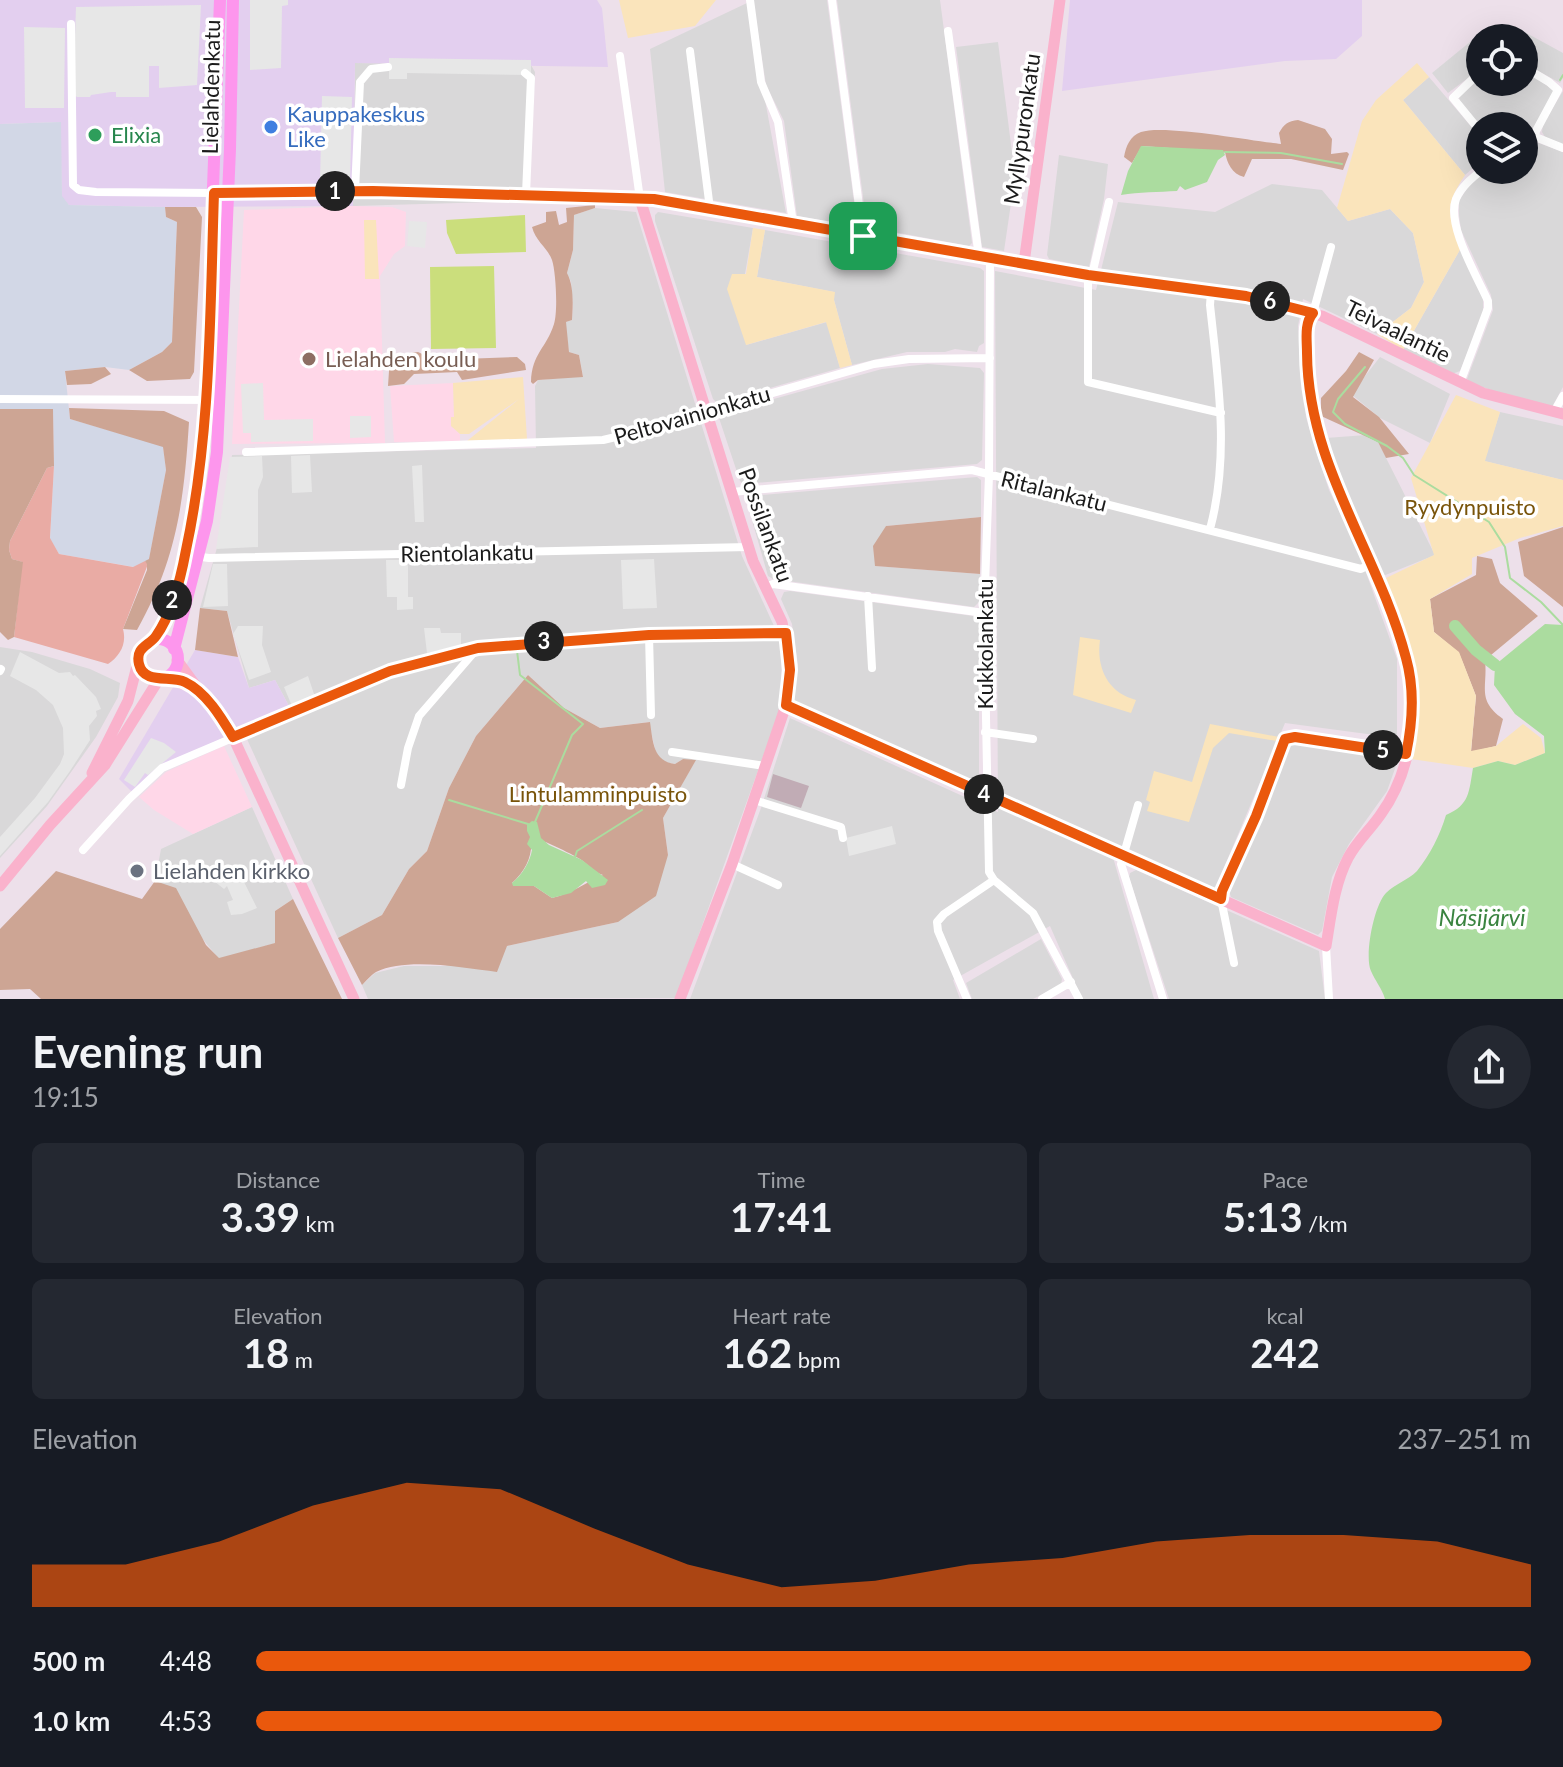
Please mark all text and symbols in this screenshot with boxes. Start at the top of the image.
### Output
street label: Lielahdenkatu [196,19,225,155]
map controls [1466,24,1538,184]
button: locate [1466,24,1538,96]
street label: Myllypuronkatu [998,52,1045,206]
place label: Kauppakeskus Like [287,100,425,152]
button: layers [1466,112,1538,184]
marker: Kauppakeskus Like [262,118,280,136]
place label: Elixia [111,121,161,148]
marker: Elixia [86,126,104,144]
pin: 1 [315,171,355,211]
text: 1 [329,177,341,204]
pin [829,202,897,270]
icon: arrive [841,214,885,258]
pin: 6 [1250,281,1290,321]
text: 6 [1264,287,1276,314]
street label: Teivaalantie [1341,294,1455,368]
place label: Lielahden koulu [325,345,476,372]
marker: Lielahden koulu [300,350,318,368]
street label: Peltovainionkatu [611,379,773,450]
street label: Possilankatu [733,464,800,586]
street label: Ritalankatu [998,464,1110,517]
park label: Ryydynpuisto [1404,493,1536,520]
street label: Rientolankatu [400,538,534,567]
street label: Kukkolankatu [971,579,998,710]
pin: 2 [152,580,192,620]
text: 2 [166,586,178,613]
pin: 3 [524,621,564,661]
text: 3 [538,627,550,654]
pin: 5 [1363,730,1403,770]
text: 5 [1377,736,1389,763]
pin: 4 [964,774,1004,814]
park label: Lintulamminpuisto [509,780,687,807]
text: 4 [978,780,990,807]
place label: Lielahden kirkko [153,857,310,884]
marker: Lielahden kirkko [128,862,146,880]
water label: Näsijärvi [1438,902,1526,931]
text: Evening run [32,1025,263,1077]
button: share [1447,1025,1531,1109]
text: 19:15 [32,1081,99,1113]
text: Distance [236,1166,320,1193]
text: Time [758,1166,805,1193]
text: Pace [1262,1166,1308,1193]
text: 3.39 [221,1193,300,1241]
text: 17:41 [730,1193,833,1241]
text: 5:13 [1223,1193,1303,1241]
text: km [300,1210,335,1237]
text: /km [1303,1210,1348,1237]
text: Elevation [233,1302,323,1329]
text: Heart rate [732,1302,831,1329]
text: kcal [1267,1302,1304,1329]
text: 18 [243,1329,289,1377]
text: 162 [722,1329,792,1377]
text: 242 [1250,1329,1320,1377]
text: m [289,1346,313,1373]
text: bpm [792,1346,840,1373]
text: Elevation [32,1423,138,1455]
text: 237–251 m [1397,1423,1531,1455]
text: 500 m [32,1645,105,1677]
text: 4:48 [160,1645,212,1677]
text: 1.0 km [32,1705,110,1737]
text: 4:53 [160,1705,212,1737]

